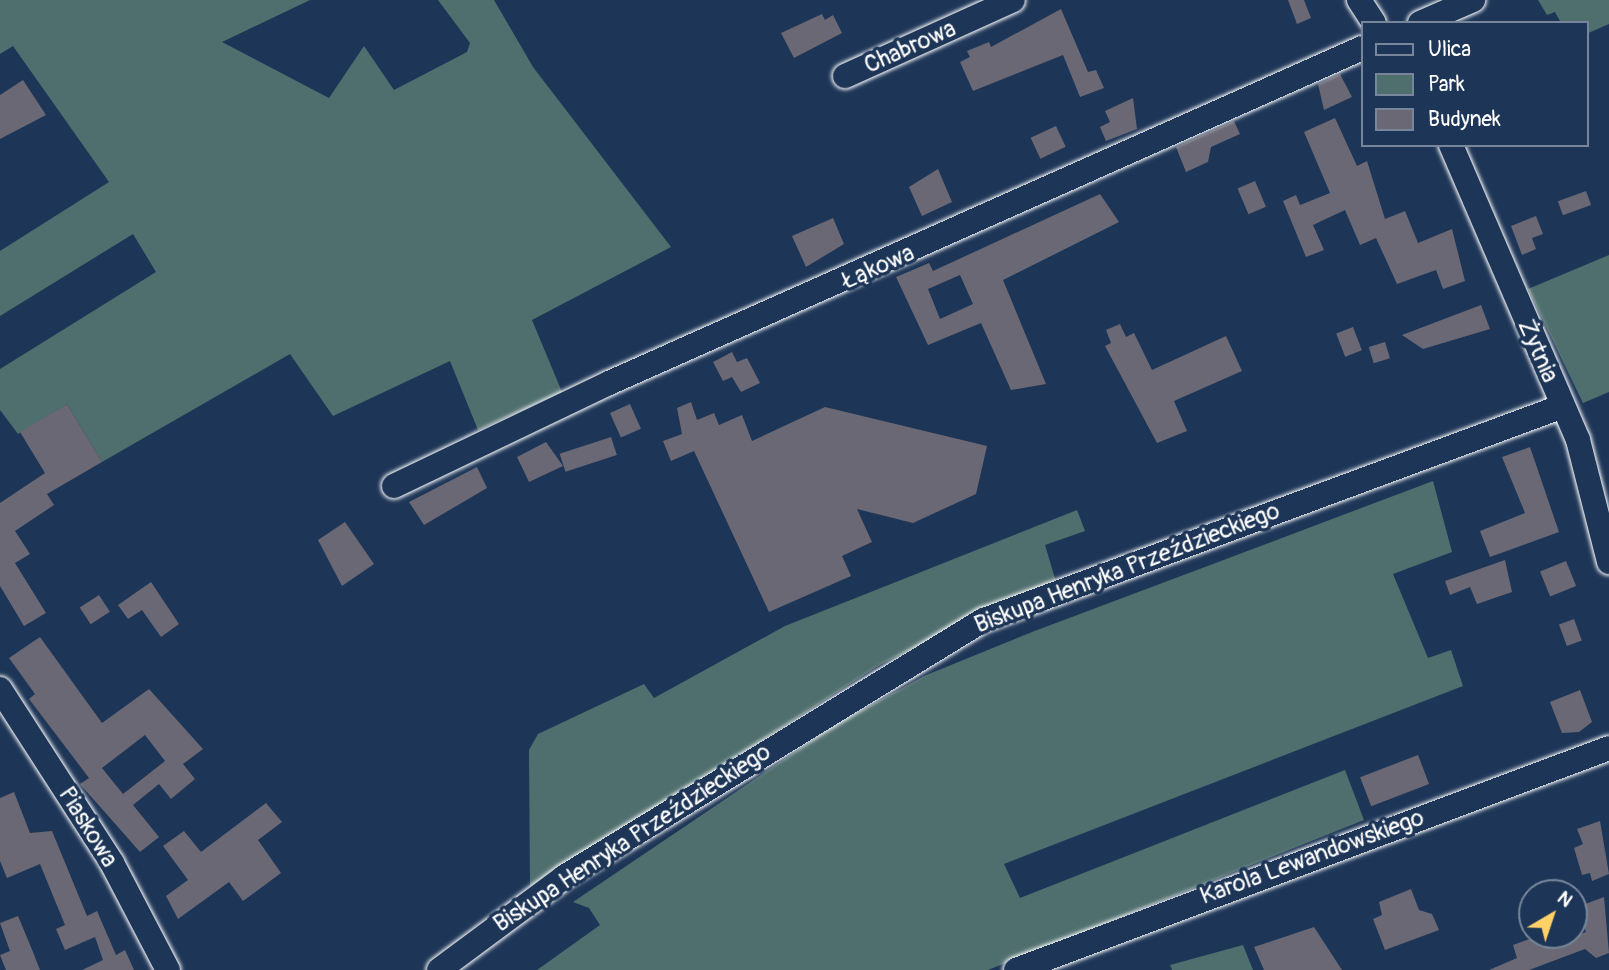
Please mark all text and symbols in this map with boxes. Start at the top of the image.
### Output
street label: Chabrowa [860,14,960,80]
legend [1360,21,1588,147]
text: Ulica [1428,36,1471,63]
text: Park [1428,71,1465,98]
text: Budynek [1428,106,1501,133]
street label: Łąkowa [837,238,919,296]
street label: Żytnia [1511,315,1565,387]
street label: Biskupa Henryka Przeździeckiego [970,496,1284,640]
street label: Biskupa Henryka Przeździeckiego [488,738,776,938]
street label: Piaskowa [52,781,124,873]
street label: Karola Lewandowskiego [1196,803,1428,911]
north arrow [1518,879,1588,949]
text: N [1552,886,1577,913]

